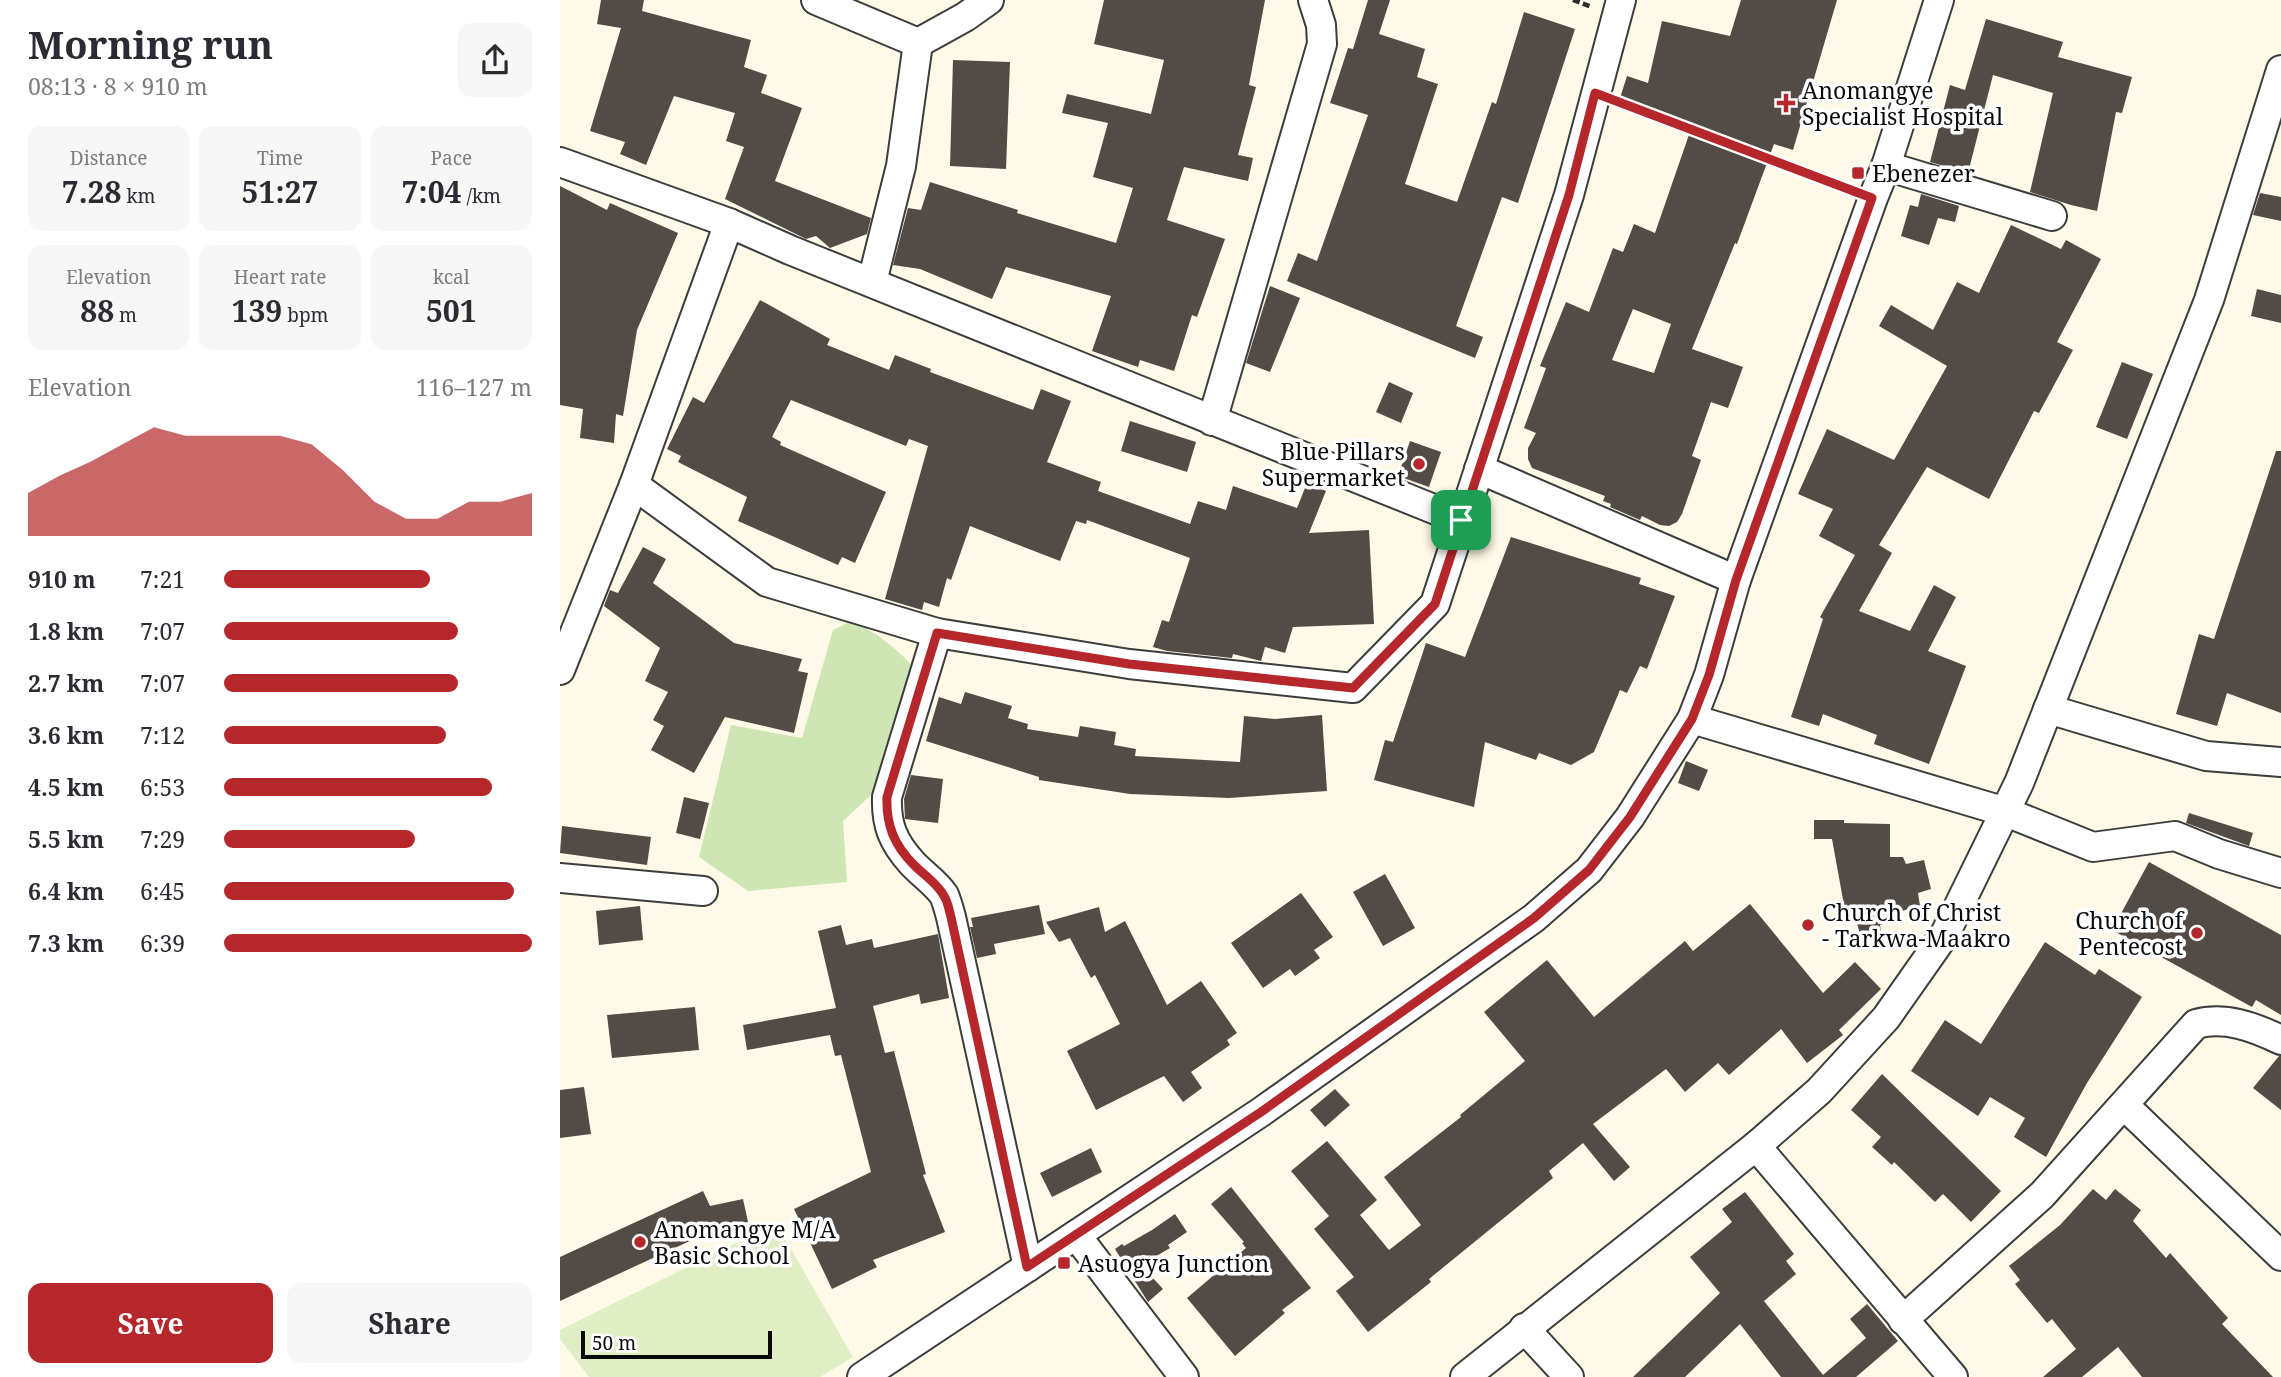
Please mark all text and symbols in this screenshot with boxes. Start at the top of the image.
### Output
text: Morning run [28,18,273,70]
button: share [458,23,532,97]
text: 08:13 · 8 × 910 m [28,70,208,102]
place label: Anomangye Specialist Hospital [1802,74,2003,132]
marker: Anomangye Specialist Hospital [1776,93,1796,113]
text: Distance [70,145,147,171]
text: Time [257,145,303,171]
text: Pace [430,145,472,171]
place label: Ebenezer [1872,157,1975,189]
marker: Ebenezer [1850,165,1866,181]
text: 7.28 [62,171,121,212]
text: 51:27 [242,171,318,212]
text: 7:04 [402,171,462,212]
text: km [121,183,156,209]
text: /km [462,183,501,209]
text: Elevation [66,264,151,290]
text: Heart rate [234,264,326,290]
text: kcal [433,264,470,290]
text: 88 [80,290,114,331]
text: 139 [231,290,282,331]
text: 501 [426,290,477,331]
text: m [114,302,137,328]
text: bpm [282,302,329,328]
text: Elevation [28,371,132,403]
text: 116–127 m [416,371,532,403]
place label: Blue Pillars Supermarket [1262,435,1405,493]
marker: Blue Pillars Supermarket [1411,456,1427,472]
pin [1431,490,1491,550]
icon: arrive [1442,501,1480,539]
text: 910 m [28,563,96,595]
text: 7:21 [140,563,185,595]
text: 1.8 km [28,615,104,647]
text: 7:07 [140,615,185,647]
text: 2.7 km [28,667,104,699]
text: 7:07 [140,667,185,699]
text: 3.6 km [28,719,104,751]
text: 7:12 [140,719,185,751]
text: 4.5 km [28,771,104,803]
text: 6:53 [140,771,185,803]
text: 5.5 km [28,823,104,855]
text: 7:29 [140,823,185,855]
text: 6.4 km [28,875,104,907]
text: 6:45 [140,875,185,907]
place label: Church of Christ - Tarkwa-Maakro [1822,896,2011,954]
place label: Church of Pentecost [2075,904,2186,962]
marker: Church of Christ - Tarkwa-Maakro [1800,917,1816,933]
marker: Church of Pentecost [2189,925,2205,941]
text: 7.3 km [28,927,104,959]
text: 6:39 [140,927,185,959]
place label: Anomangye M/A Basic School [654,1213,837,1271]
marker: Anomangye M/A Basic School [632,1234,648,1250]
place label: Asuogya Junction [1078,1247,1269,1279]
marker: Asuogya Junction [1056,1255,1072,1271]
button: Save [28,1283,273,1363]
button: Share [287,1283,532,1363]
scale bar [581,1328,772,1360]
text: 50 m [592,1330,636,1356]

